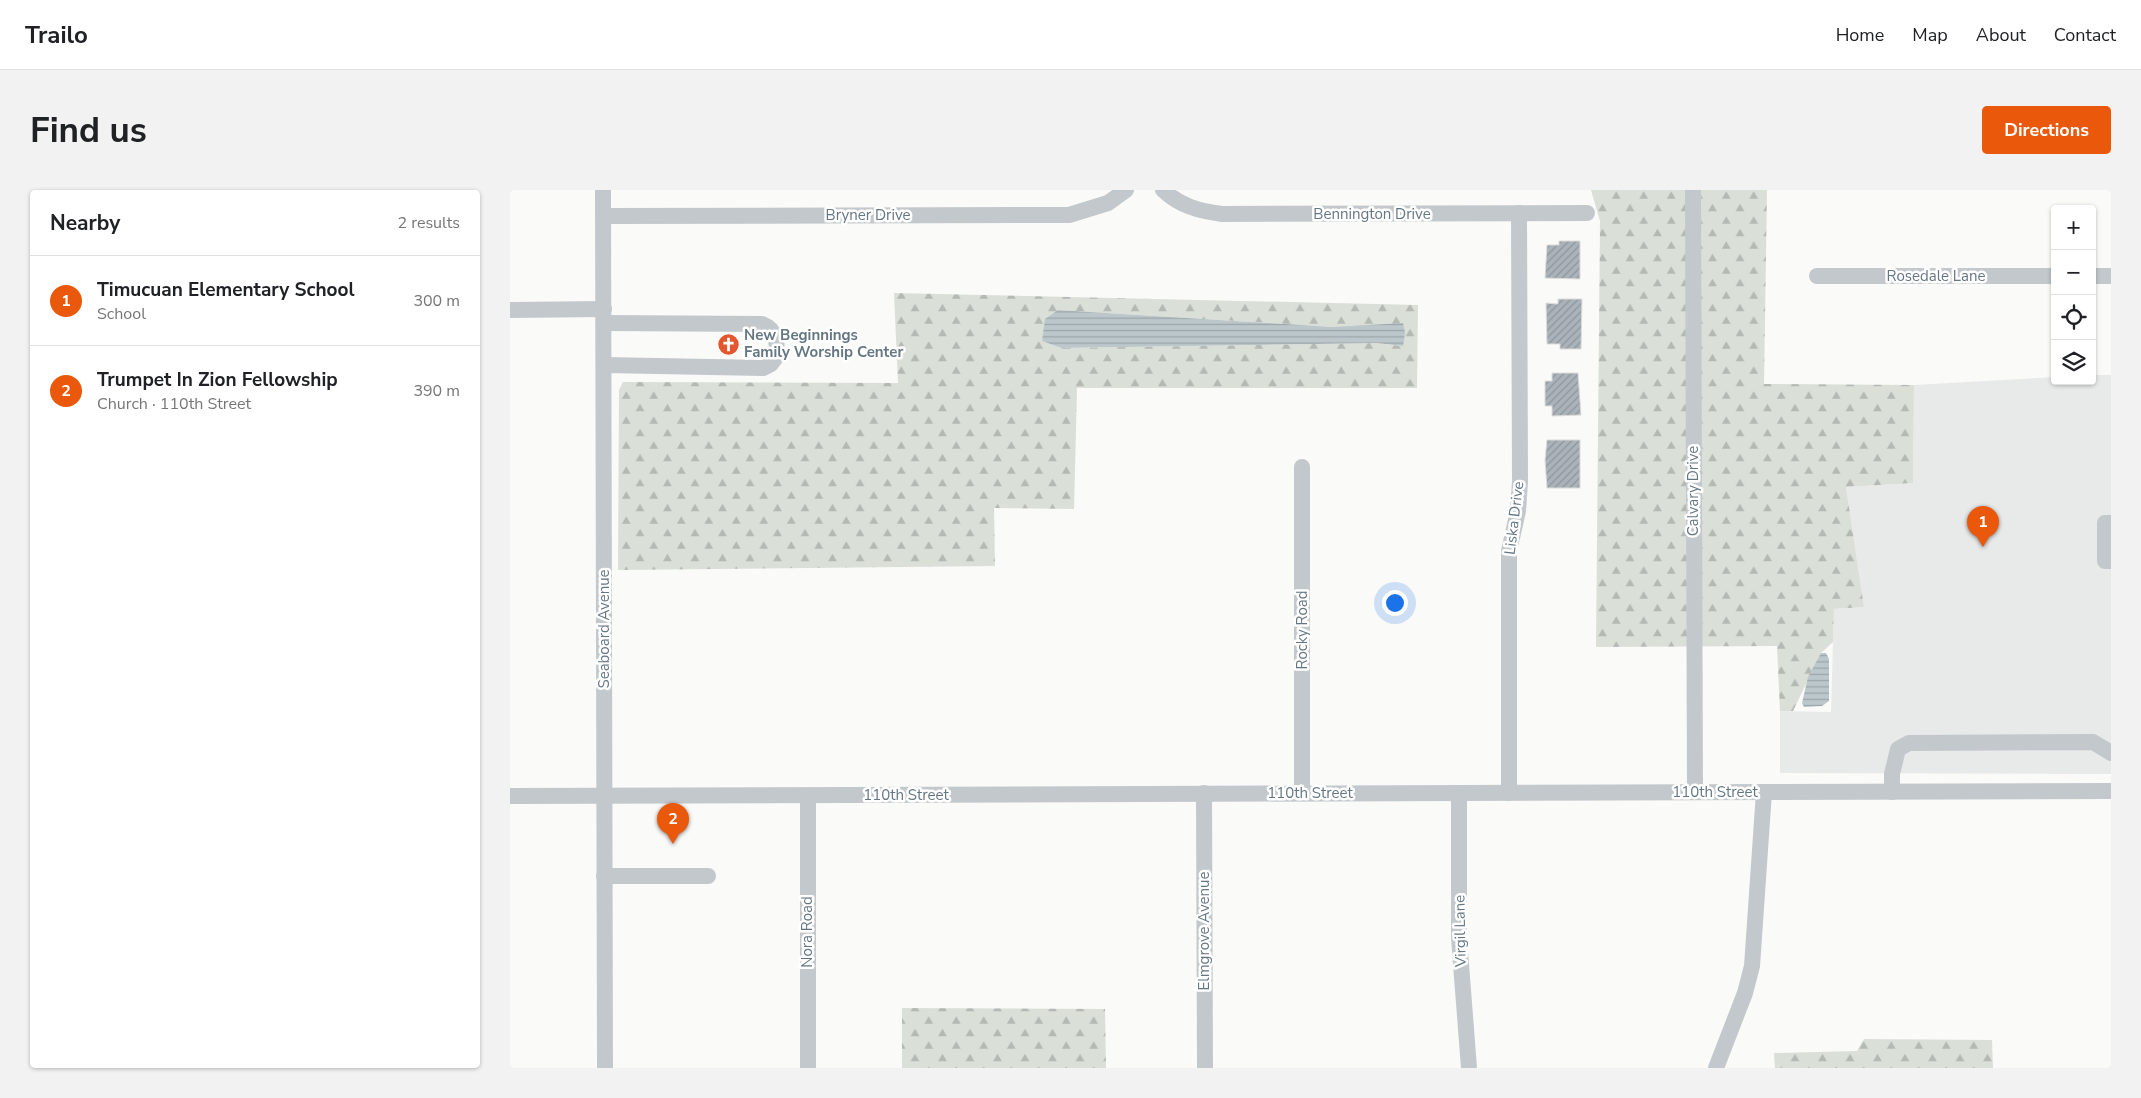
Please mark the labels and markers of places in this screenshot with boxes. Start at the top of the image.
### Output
place label: New Beginnings Family Worship Center [744,325,903,362]
church icon: New Beginnings Family Worship Center [716,332,740,356]
pin: 1 [1967,506,1999,547]
pin: 2 [657,803,689,844]

